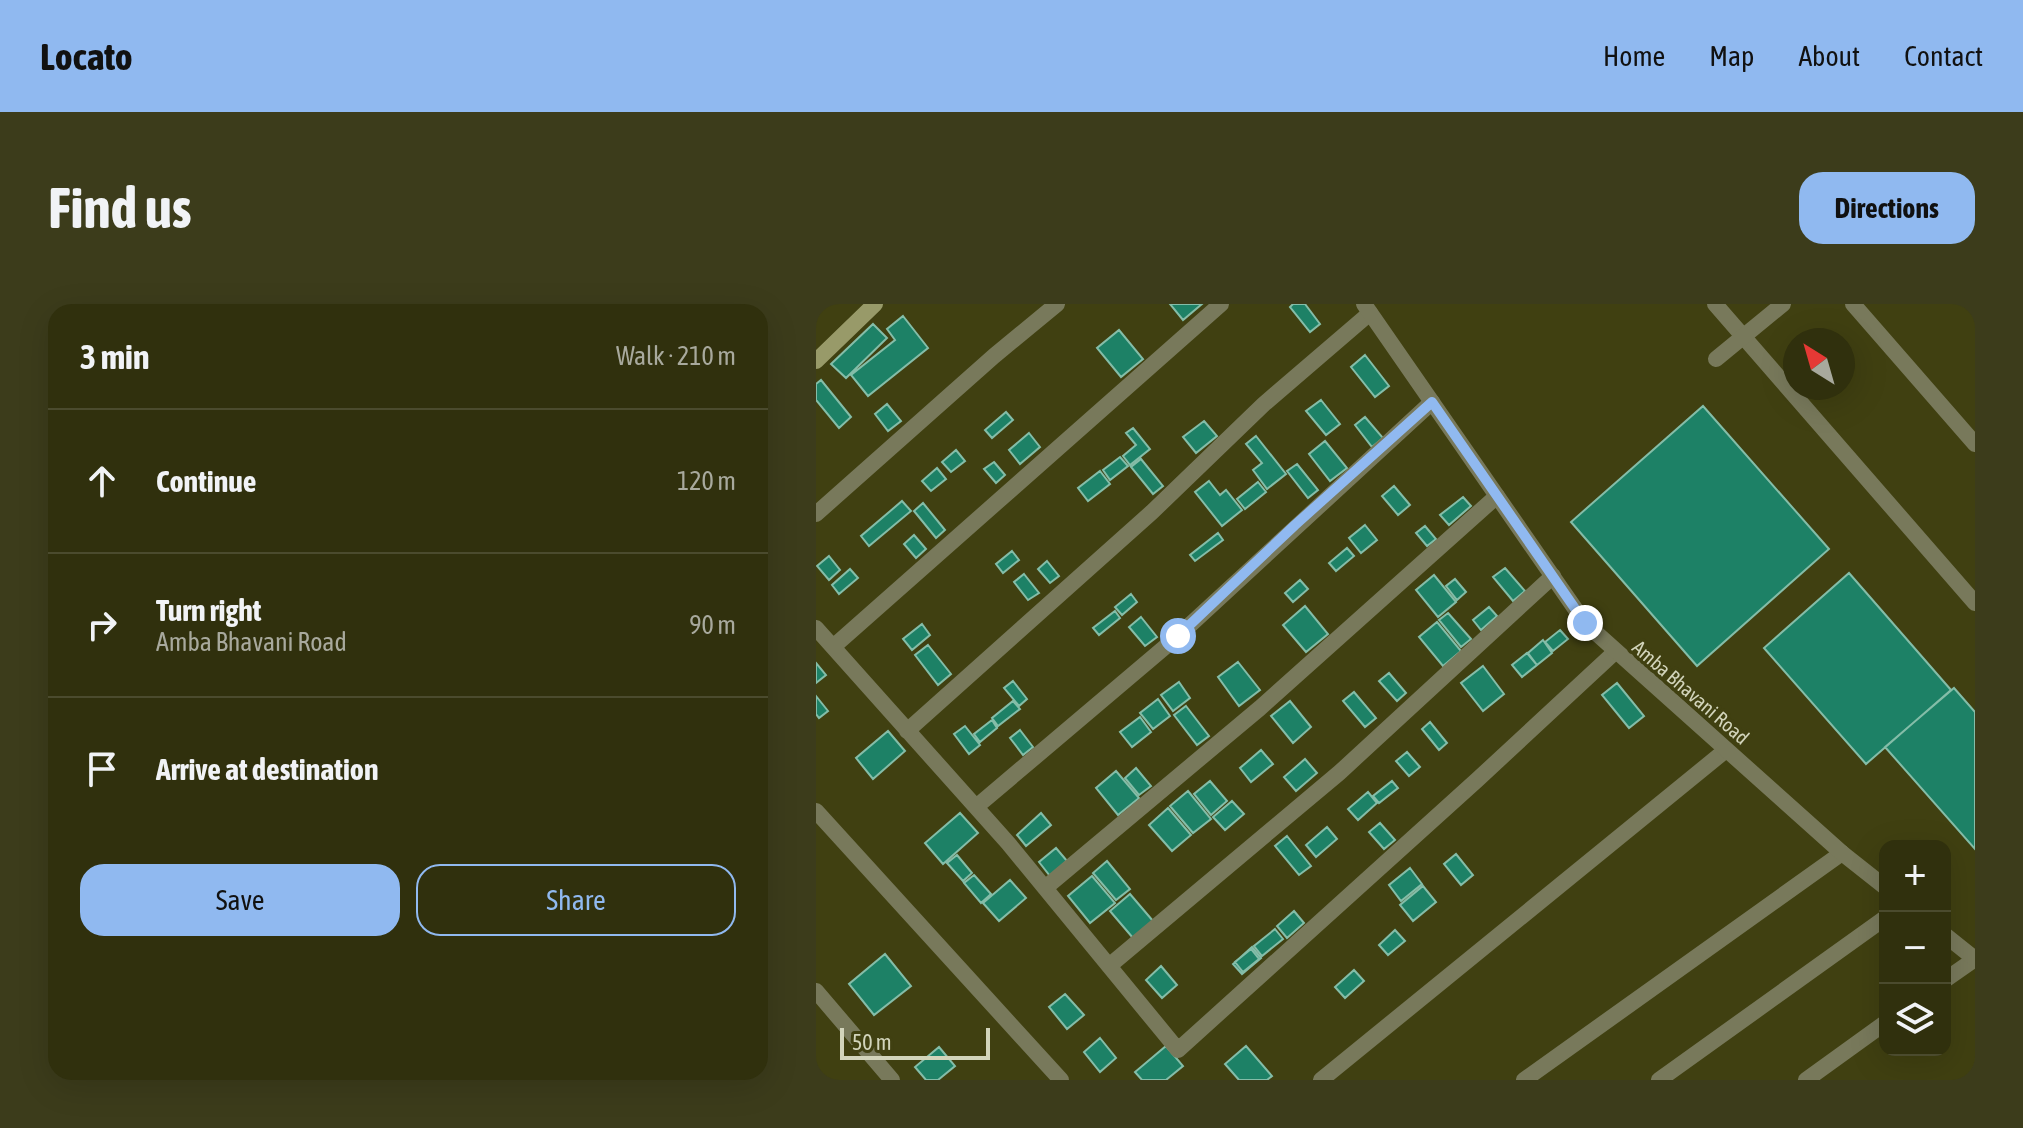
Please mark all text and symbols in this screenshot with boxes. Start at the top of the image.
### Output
text: Locato [40,35,133,78]
text: Home [1603,40,1665,72]
text: Map [1709,40,1754,72]
text: About [1798,40,1860,72]
text: Contact [1904,40,1983,72]
button: Directions [1799,172,1975,244]
text: Find us [48,176,192,240]
north arrow [1783,328,1855,400]
text: 3 min [80,337,149,376]
text: Walk · 210 m [616,341,736,371]
icon: ahead [80,459,124,503]
text: Continue [156,464,256,498]
text: 120 m [677,466,736,496]
text: Turn right [156,593,262,627]
icon: right [80,603,124,647]
route end [1567,605,1603,641]
text: 90 m [689,610,736,640]
route start [1160,618,1196,654]
text: Amba Bhavani Road [156,627,347,657]
street label: Amba Bhavani Road [1628,635,1754,749]
icon: arrive [80,747,124,791]
text: Arrive at destination [156,752,378,786]
map controls [1879,840,1951,1056]
button: + [1879,840,1951,912]
button: Save [80,864,400,936]
button: Share [416,864,736,936]
button: − [1879,912,1951,984]
button: layers [1879,984,1951,1056]
scale bar [840,1024,990,1060]
text: 50 m [852,1029,892,1055]

